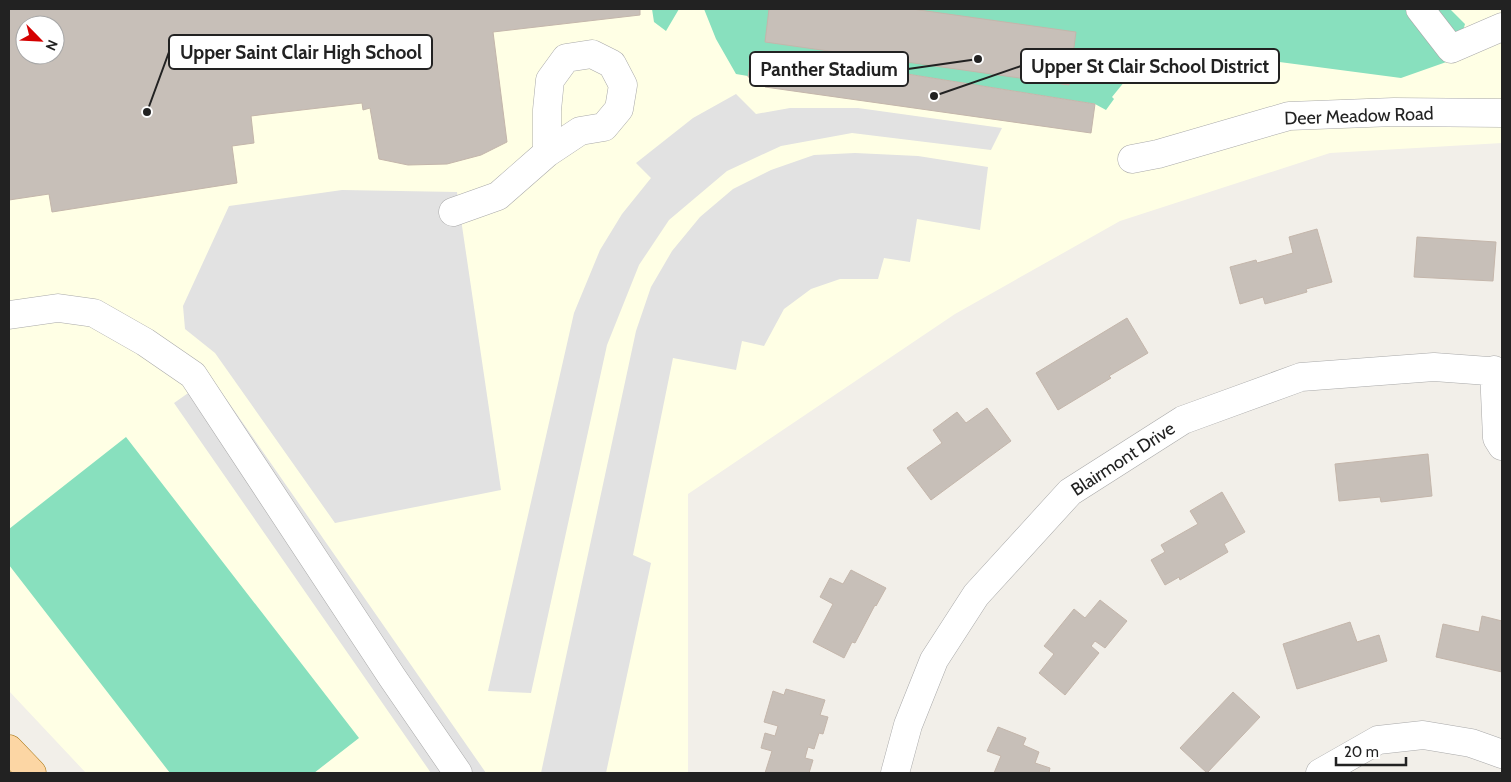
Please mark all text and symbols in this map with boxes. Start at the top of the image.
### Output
north arrow [15,15,65,65]
callout: Upper Saint Clair High School [169,35,432,69]
text: N [42,37,62,53]
text: Upper Saint Clair High School [180,41,422,64]
callout: Upper St Clair School District [1021,49,1279,83]
callout: Panther Stadium [750,52,908,86]
text: Upper St Clair School District [1031,55,1269,78]
text: Panther Stadium [760,58,898,81]
street label: Deer Meadow Road [1284,102,1434,130]
street label: Blairmont Drive [1067,417,1179,501]
scale bar [1336,734,1406,766]
text: 20 m [1344,743,1379,761]

